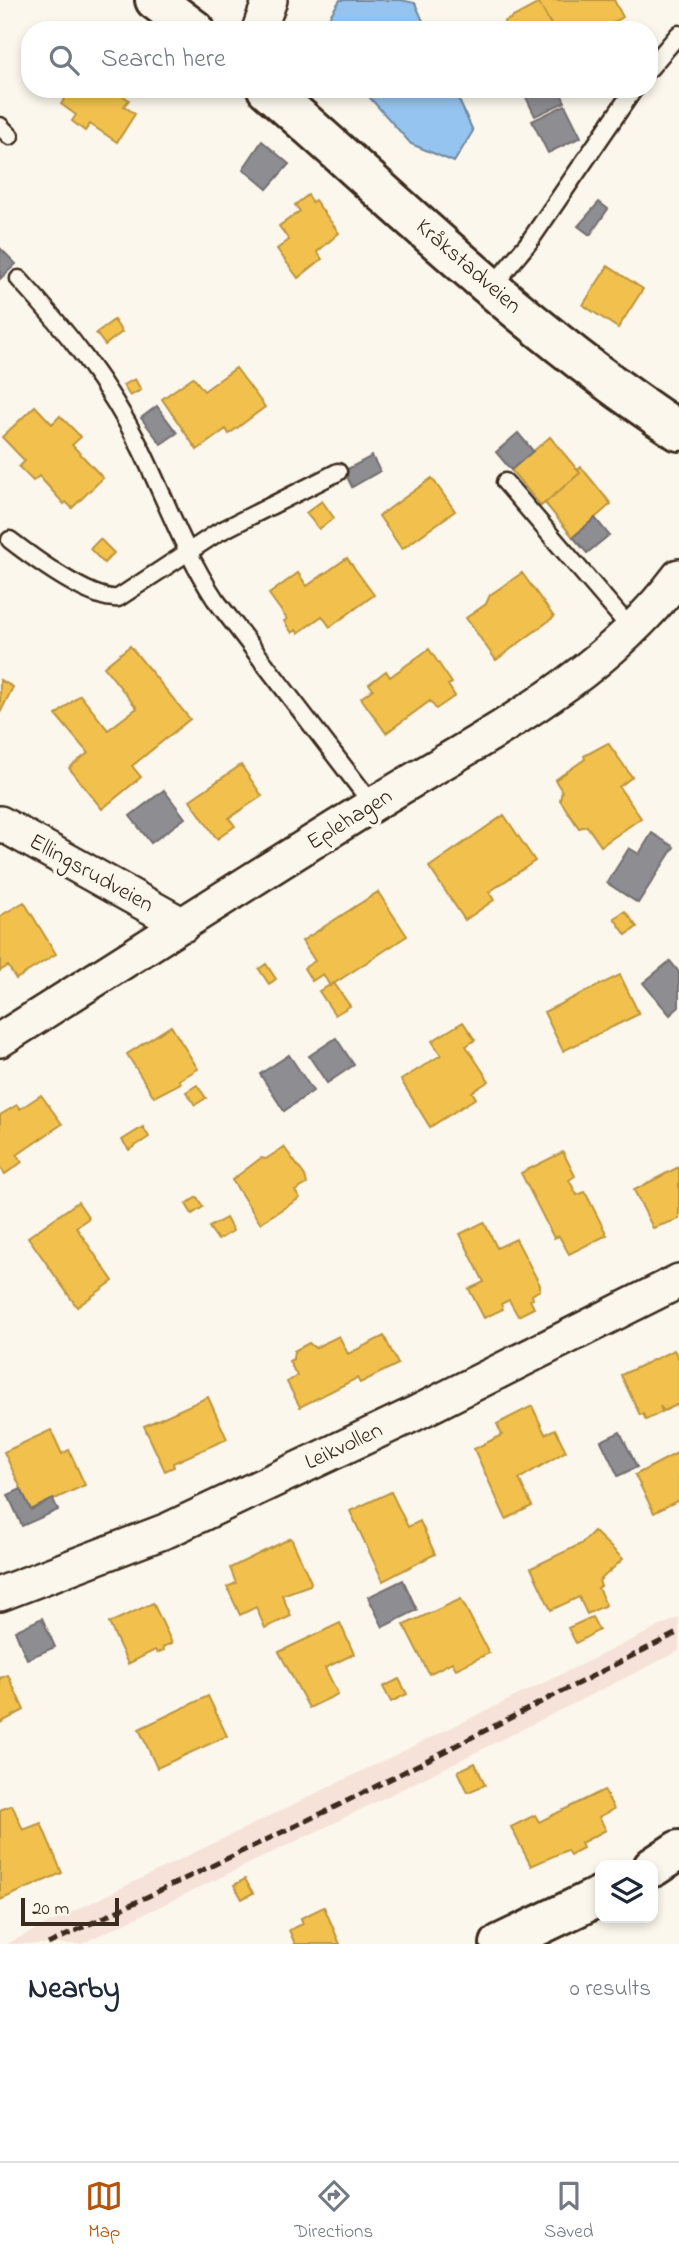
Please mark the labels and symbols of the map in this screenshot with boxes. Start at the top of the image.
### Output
street label: Kråkstadveien [408,212,528,322]
street label: Eplehagen [301,781,400,860]
street label: Ellingsrudveien [22,826,159,923]
street label: Leikvollen [300,1415,388,1479]
scale bar [21,1895,119,1927]

